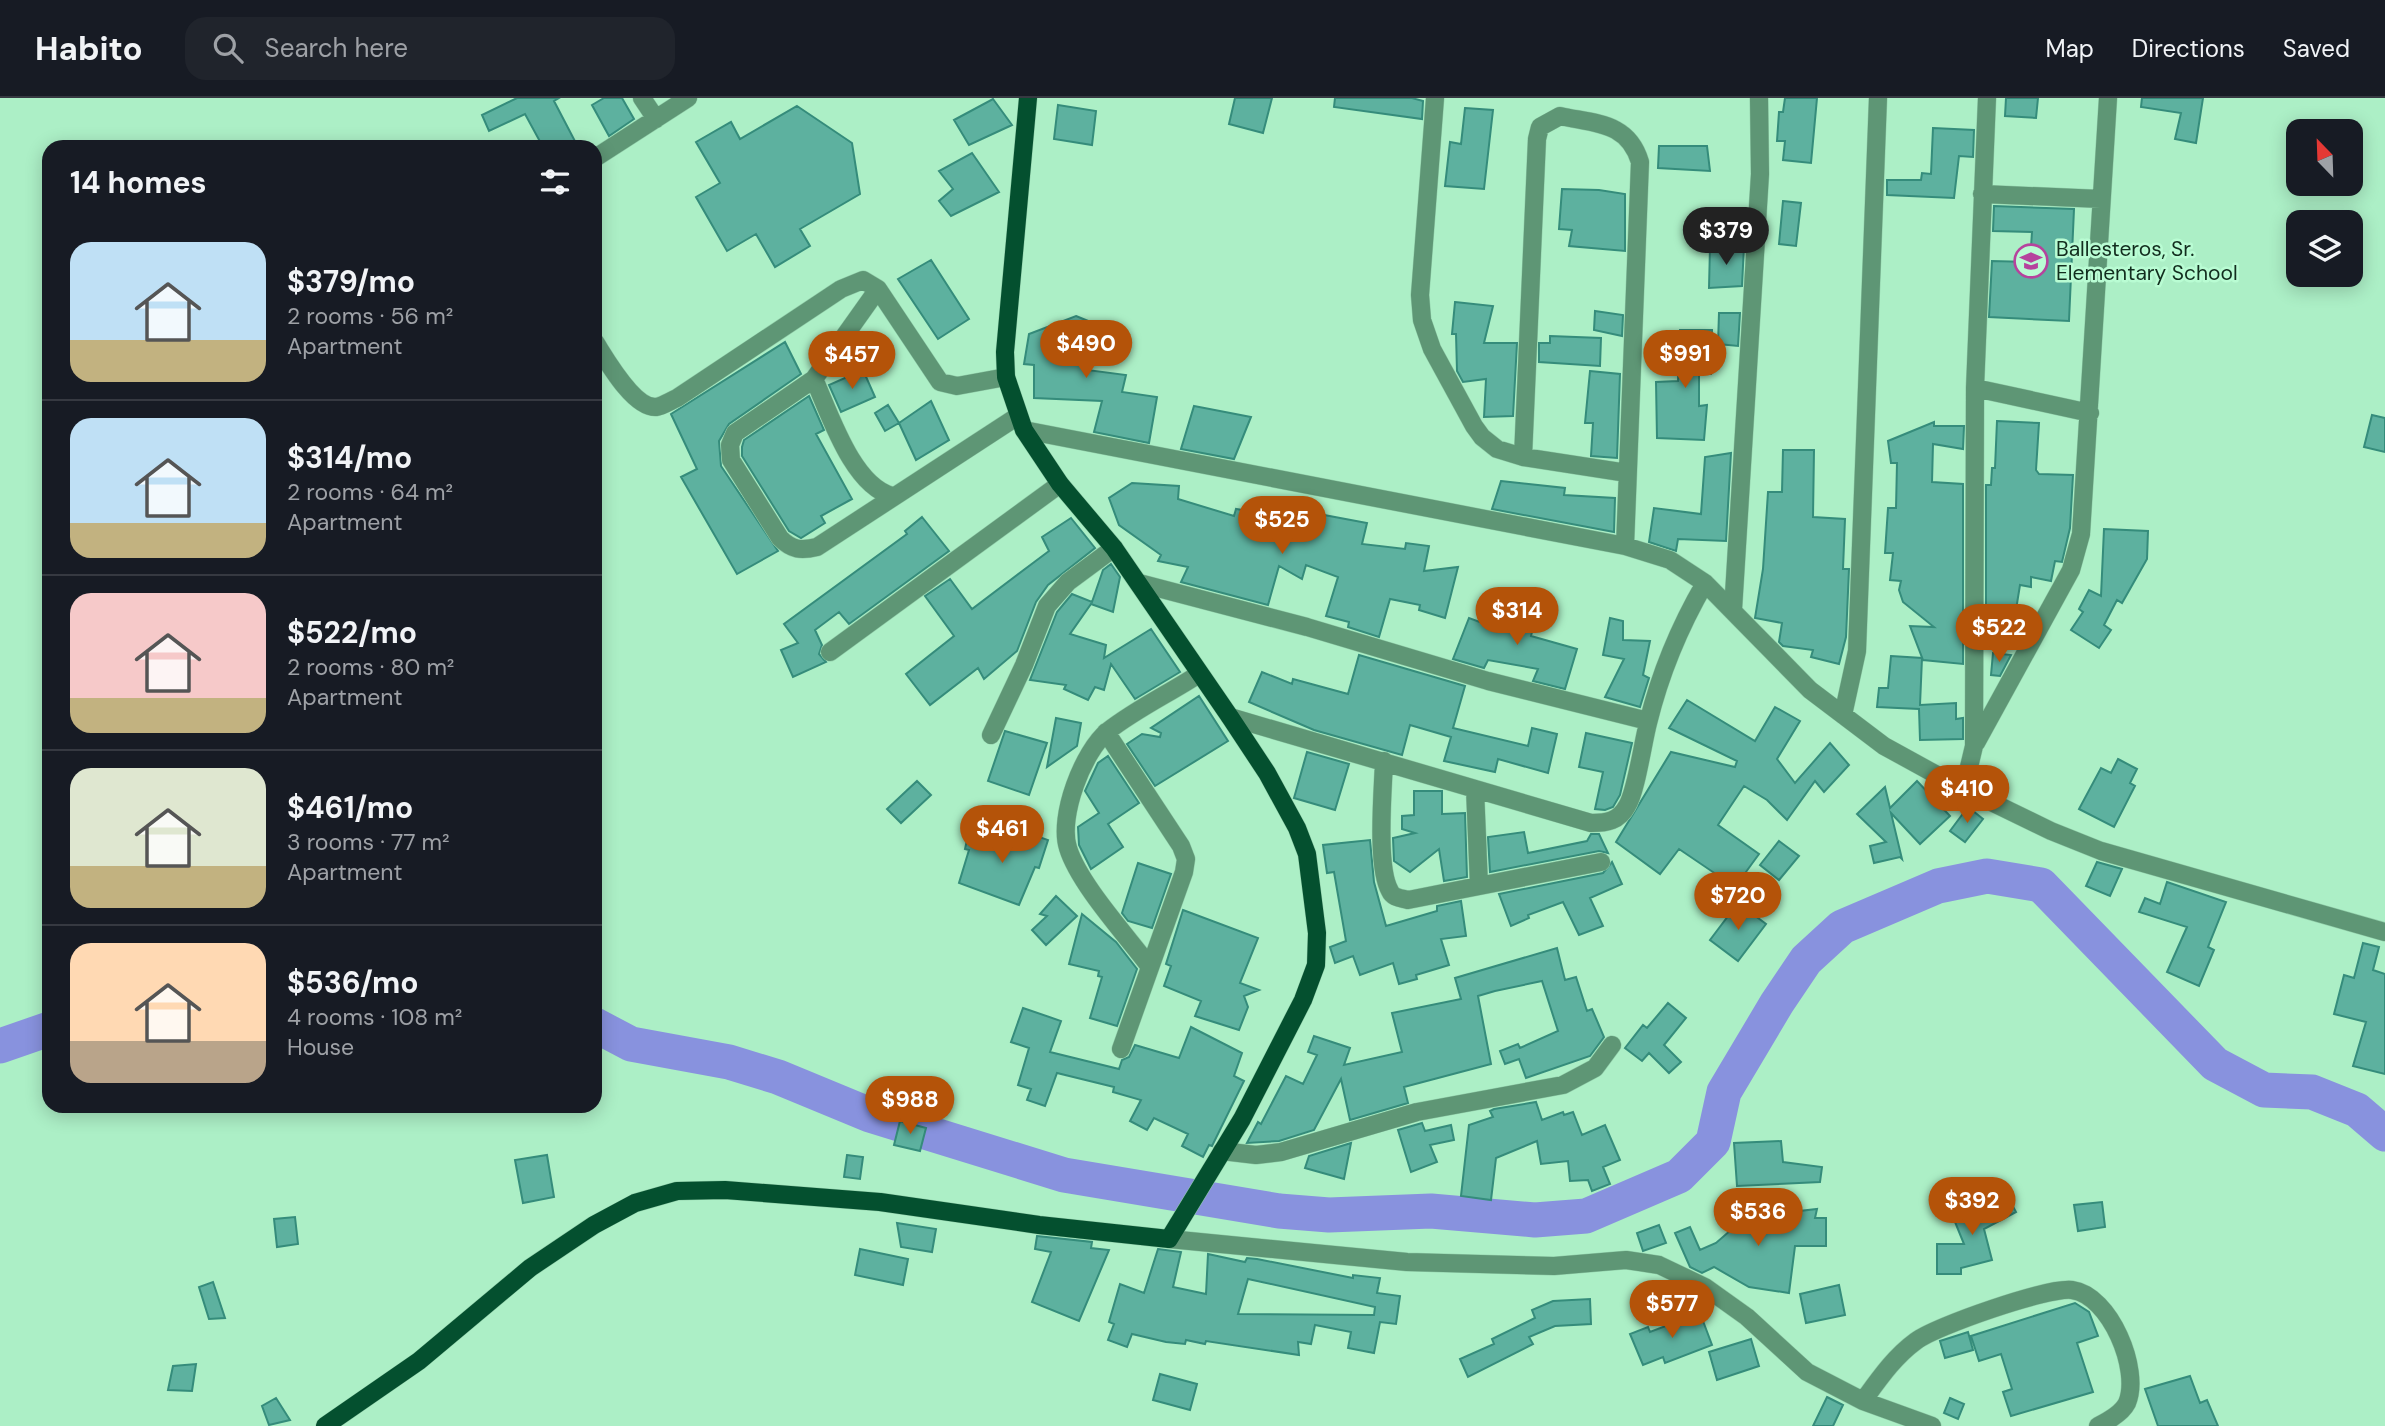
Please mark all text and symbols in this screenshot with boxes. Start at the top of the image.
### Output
search box [185,17,675,80]
text: Habito [35,27,143,70]
icon: search [209,29,247,67]
text: Search here [265,31,408,65]
text: Map [2046,33,2094,64]
text: Directions [2132,33,2245,64]
text: Saved [2283,33,2350,64]
north arrow [2286,119,2362,196]
map controls [2286,119,2363,287]
text: 14 homes [70,163,207,202]
icon: filters [536,163,574,201]
pin: $379 [1685,208,1767,267]
button: layers [2286,210,2363,287]
text: $379 [1699,215,1753,245]
place label: Ballesteros, Sr. Elementary School [2056,235,2238,287]
school or university icon: Ballesteros, Sr. Elementary School [2012,242,2050,280]
text: $379/mo [287,262,415,301]
icon: home [126,270,210,354]
text: 2 rooms · 56 m² [287,301,453,331]
pin: $490 [1045,320,1127,380]
text: $490 [1056,328,1116,358]
pin: $991 [1644,330,1726,390]
text: Apartment [287,331,402,361]
pin: $457 [811,331,893,391]
text: $991 [1659,338,1711,368]
text: $457 [824,339,880,369]
text: $314/mo [287,438,412,477]
icon: home [126,446,210,530]
text: 2 rooms · 64 m² [287,477,453,507]
pin: $525 [1241,496,1323,556]
text: $525 [1254,504,1310,534]
text: Apartment [287,507,402,537]
pin: $314 [1476,588,1558,647]
text: $314 [1492,595,1542,625]
pin: $522 [1958,604,2040,664]
text: $522 [1972,612,2026,642]
text: $522/mo [287,613,417,652]
icon: home [126,621,210,705]
text: 2 rooms · 80 m² [287,652,454,682]
text: Apartment [287,682,402,712]
pin: $410 [1926,766,2008,825]
text: $410 [1940,773,1994,803]
text: $461/mo [287,788,413,827]
icon: home [126,796,210,880]
pin: $461 [961,806,1043,865]
text: $461 [976,813,1028,843]
text: 3 rooms · 77 m² [287,827,450,857]
text: Apartment [287,857,402,887]
pin: $720 [1697,872,1779,932]
text: $720 [1710,880,1766,910]
text: $536/mo [287,963,419,1002]
icon: home [126,971,210,1055]
text: 4 rooms · 108 m² [287,1002,462,1032]
text: House [287,1032,354,1062]
pin: $988 [869,1076,951,1136]
text: $988 [881,1084,939,1114]
pin: $392 [1931,1178,2013,1237]
text: $392 [1945,1185,1999,1215]
pin: $536 [1717,1188,1799,1248]
text: $536 [1730,1196,1786,1226]
pin: $577 [1631,1280,1713,1340]
text: $577 [1646,1288,1698,1318]

